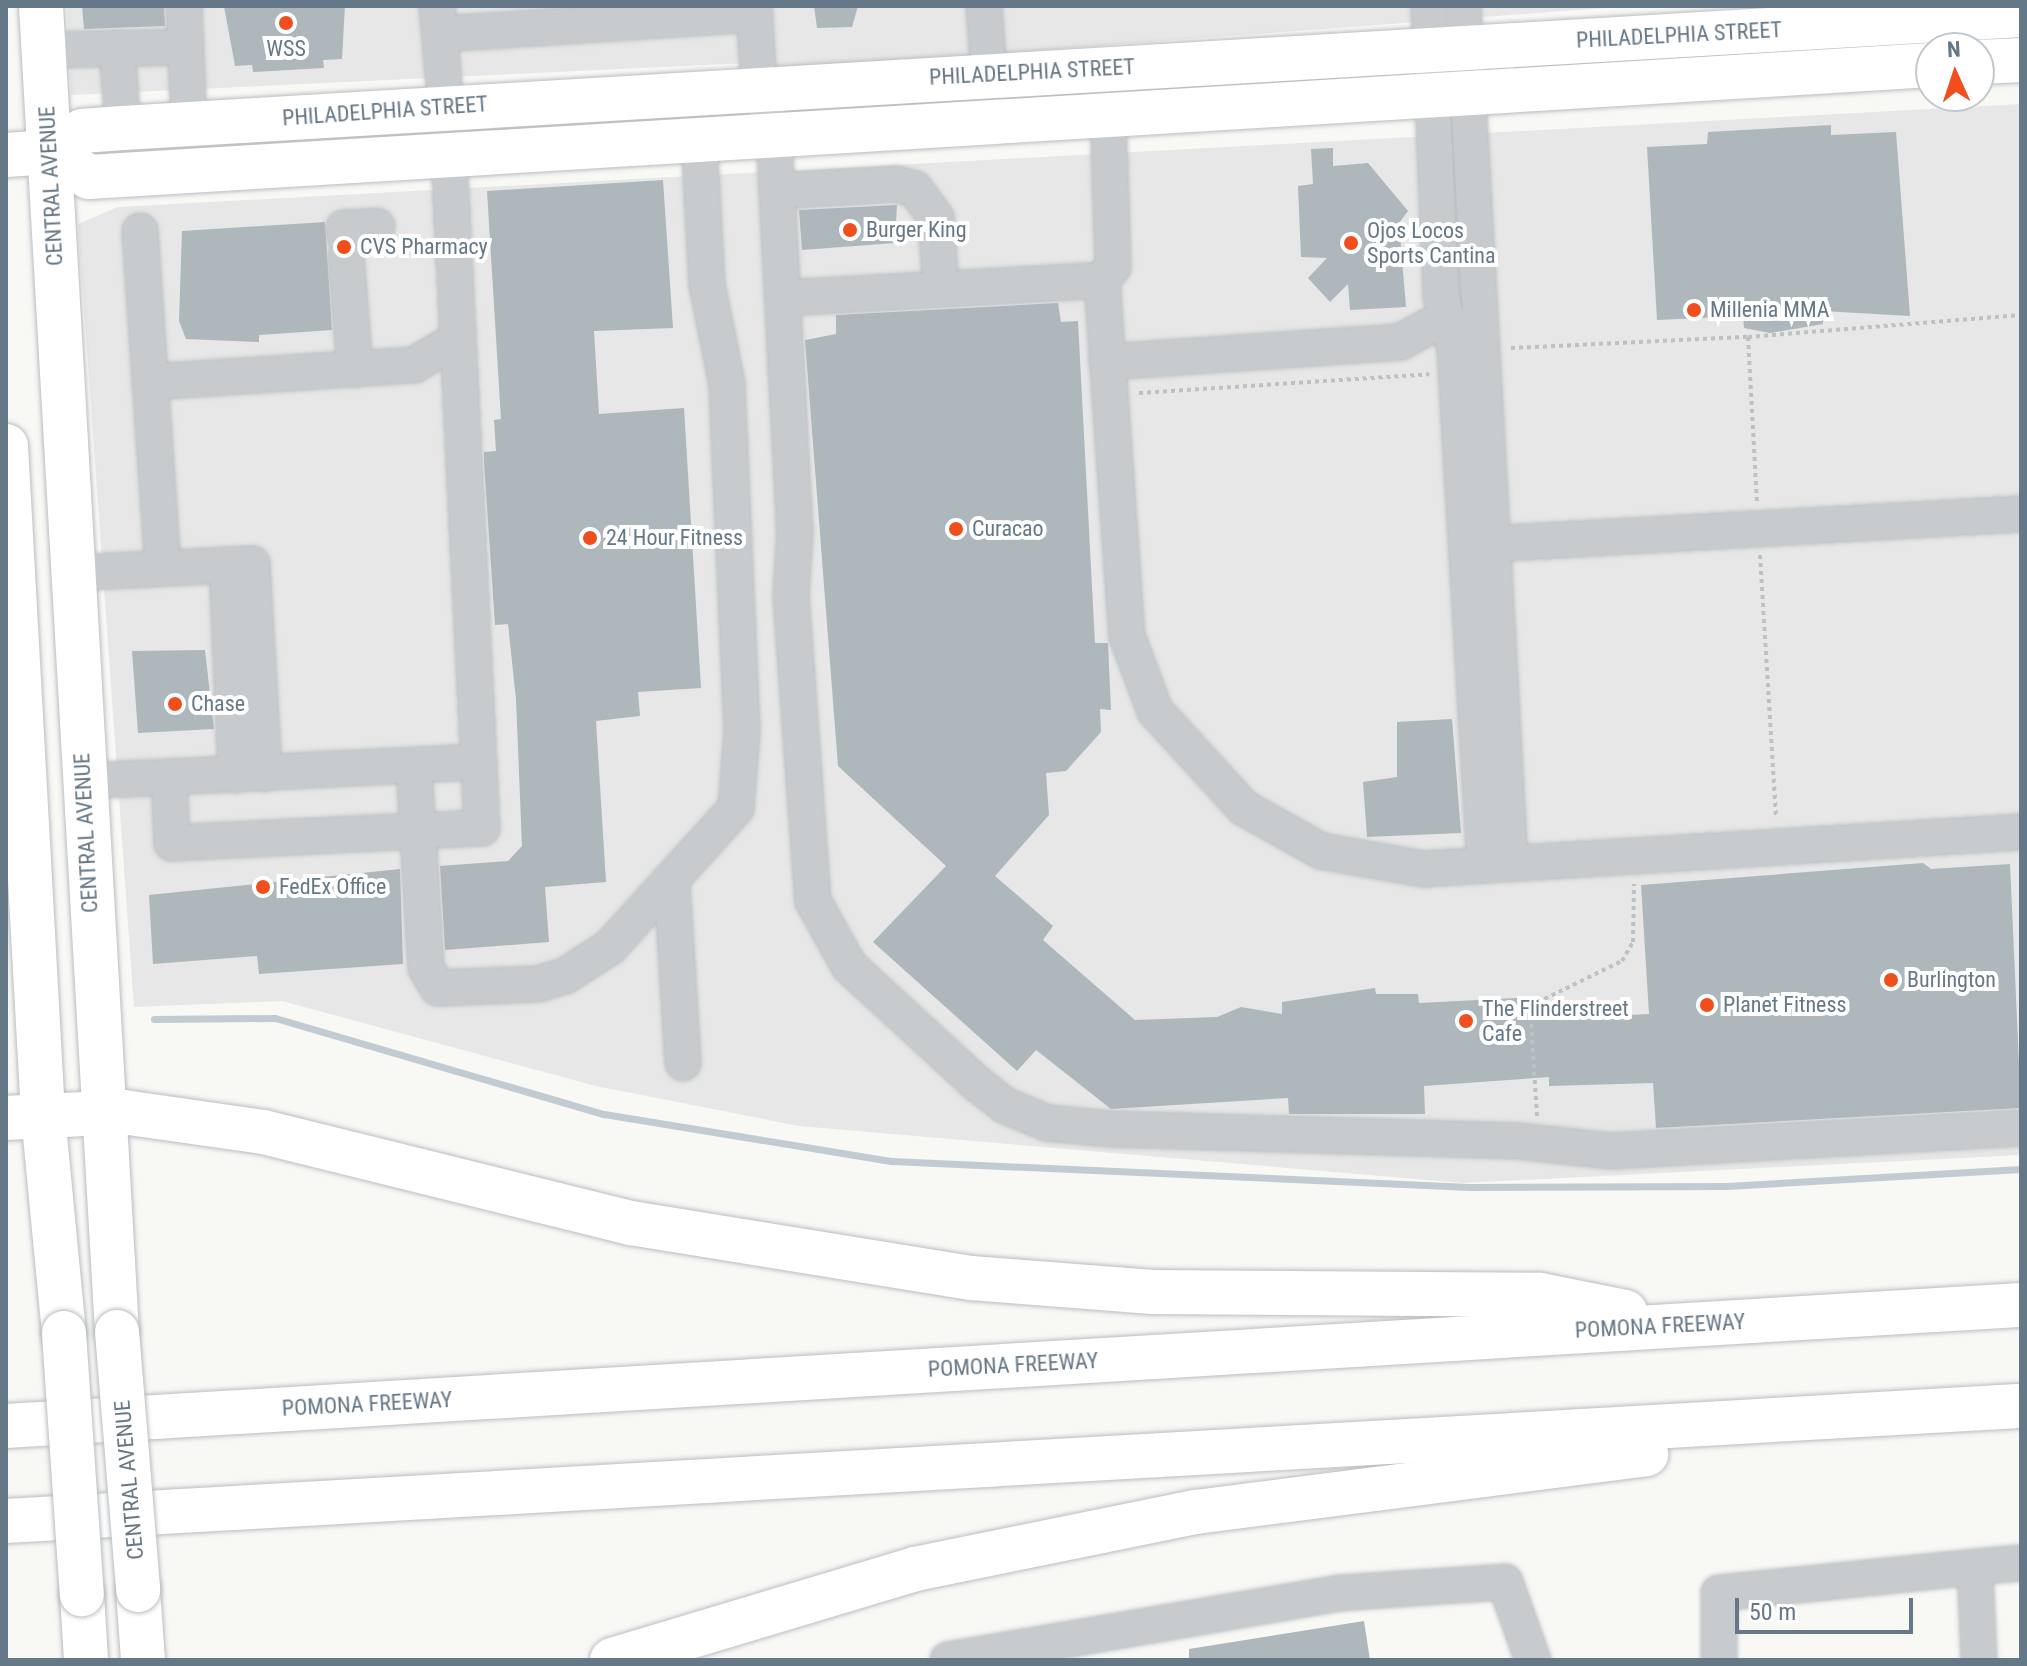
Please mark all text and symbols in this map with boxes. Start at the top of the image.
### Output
marker: WSS [277,14,295,32]
street label: PHILADELPHIA STREET [1575,16,1783,54]
north arrow [1915,32,1995,112]
place label: WSS [266,36,306,62]
text: N [1946,37,1961,62]
street label: PHILADELPHIA STREET [928,53,1136,91]
street label: PHILADELPHIA STREET [281,91,489,131]
street label: CENTRAL AVENUE [34,105,68,267]
place label: Burger King [866,217,967,243]
place label: Ojos Locos Sports Cantina [1367,217,1496,268]
marker: Burger King [841,221,859,239]
place label: CVS Pharmacy [360,234,488,260]
marker: Ojos Locos Sports Cantina [1342,234,1360,252]
marker: CVS Pharmacy [335,238,353,256]
place label: Millenia MMA [1710,297,1829,323]
marker: Millenia MMA [1685,301,1703,319]
place label: Curacao [972,516,1044,542]
marker: Curacao [947,520,965,538]
place label: 24 Hour Fitness [606,525,743,551]
marker: 24 Hour Fitness [581,529,599,547]
place label: Chase [191,691,245,717]
marker: Chase [166,695,184,713]
street label: CENTRAL AVENUE [69,752,103,914]
place label: FedEx Office [279,874,386,900]
marker: FedEx Office [254,878,272,896]
place label: Burlington [1907,967,1996,993]
marker: Burlington [1882,971,1900,989]
place label: Planet Fitness [1723,992,1846,1018]
place label: The Flinderstreet Cafe [1482,995,1629,1046]
marker: Planet Fitness [1698,996,1716,1014]
marker: The Flinderstreet Cafe [1457,1012,1475,1030]
street label: POMONA FREEWAY [1574,1308,1746,1344]
street label: POMONA FREEWAY [927,1347,1099,1383]
street label: POMONA FREEWAY [281,1386,453,1422]
street label: CENTRAL AVENUE [109,1399,149,1561]
scale bar [1739,1582,1917,1632]
text: 50 m [1749,1598,1796,1626]

